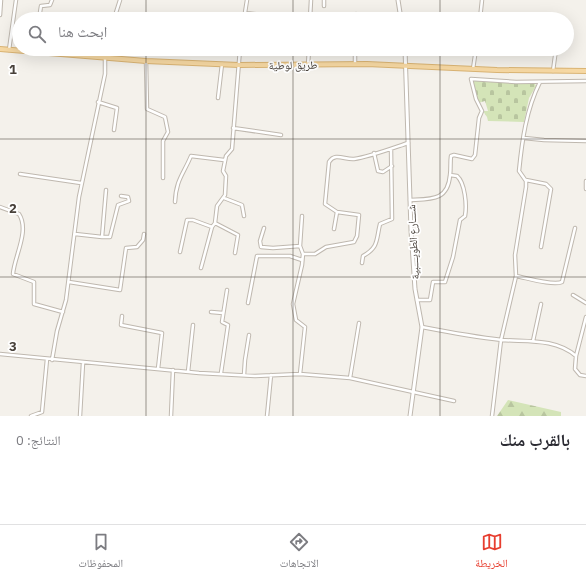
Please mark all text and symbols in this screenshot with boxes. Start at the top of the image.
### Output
search box [12,12,574,56]
text: ابحث هنا [58,22,107,41]
icon: search [26,23,48,45]
street label: طريق لوطية [268,58,318,72]
text: 1 [9,61,17,78]
text: 2 [9,200,17,217]
street label: شــــارع الطويــــبية [404,204,422,280]
text: 3 [9,338,17,355]
text: بالقرب منك [500,429,570,451]
text: النتائج: 0 [16,432,61,449]
tab: المحفوظات [78,531,123,574]
tab: الاتجاهات [280,531,319,574]
tab: الخريطة [475,531,508,574]

